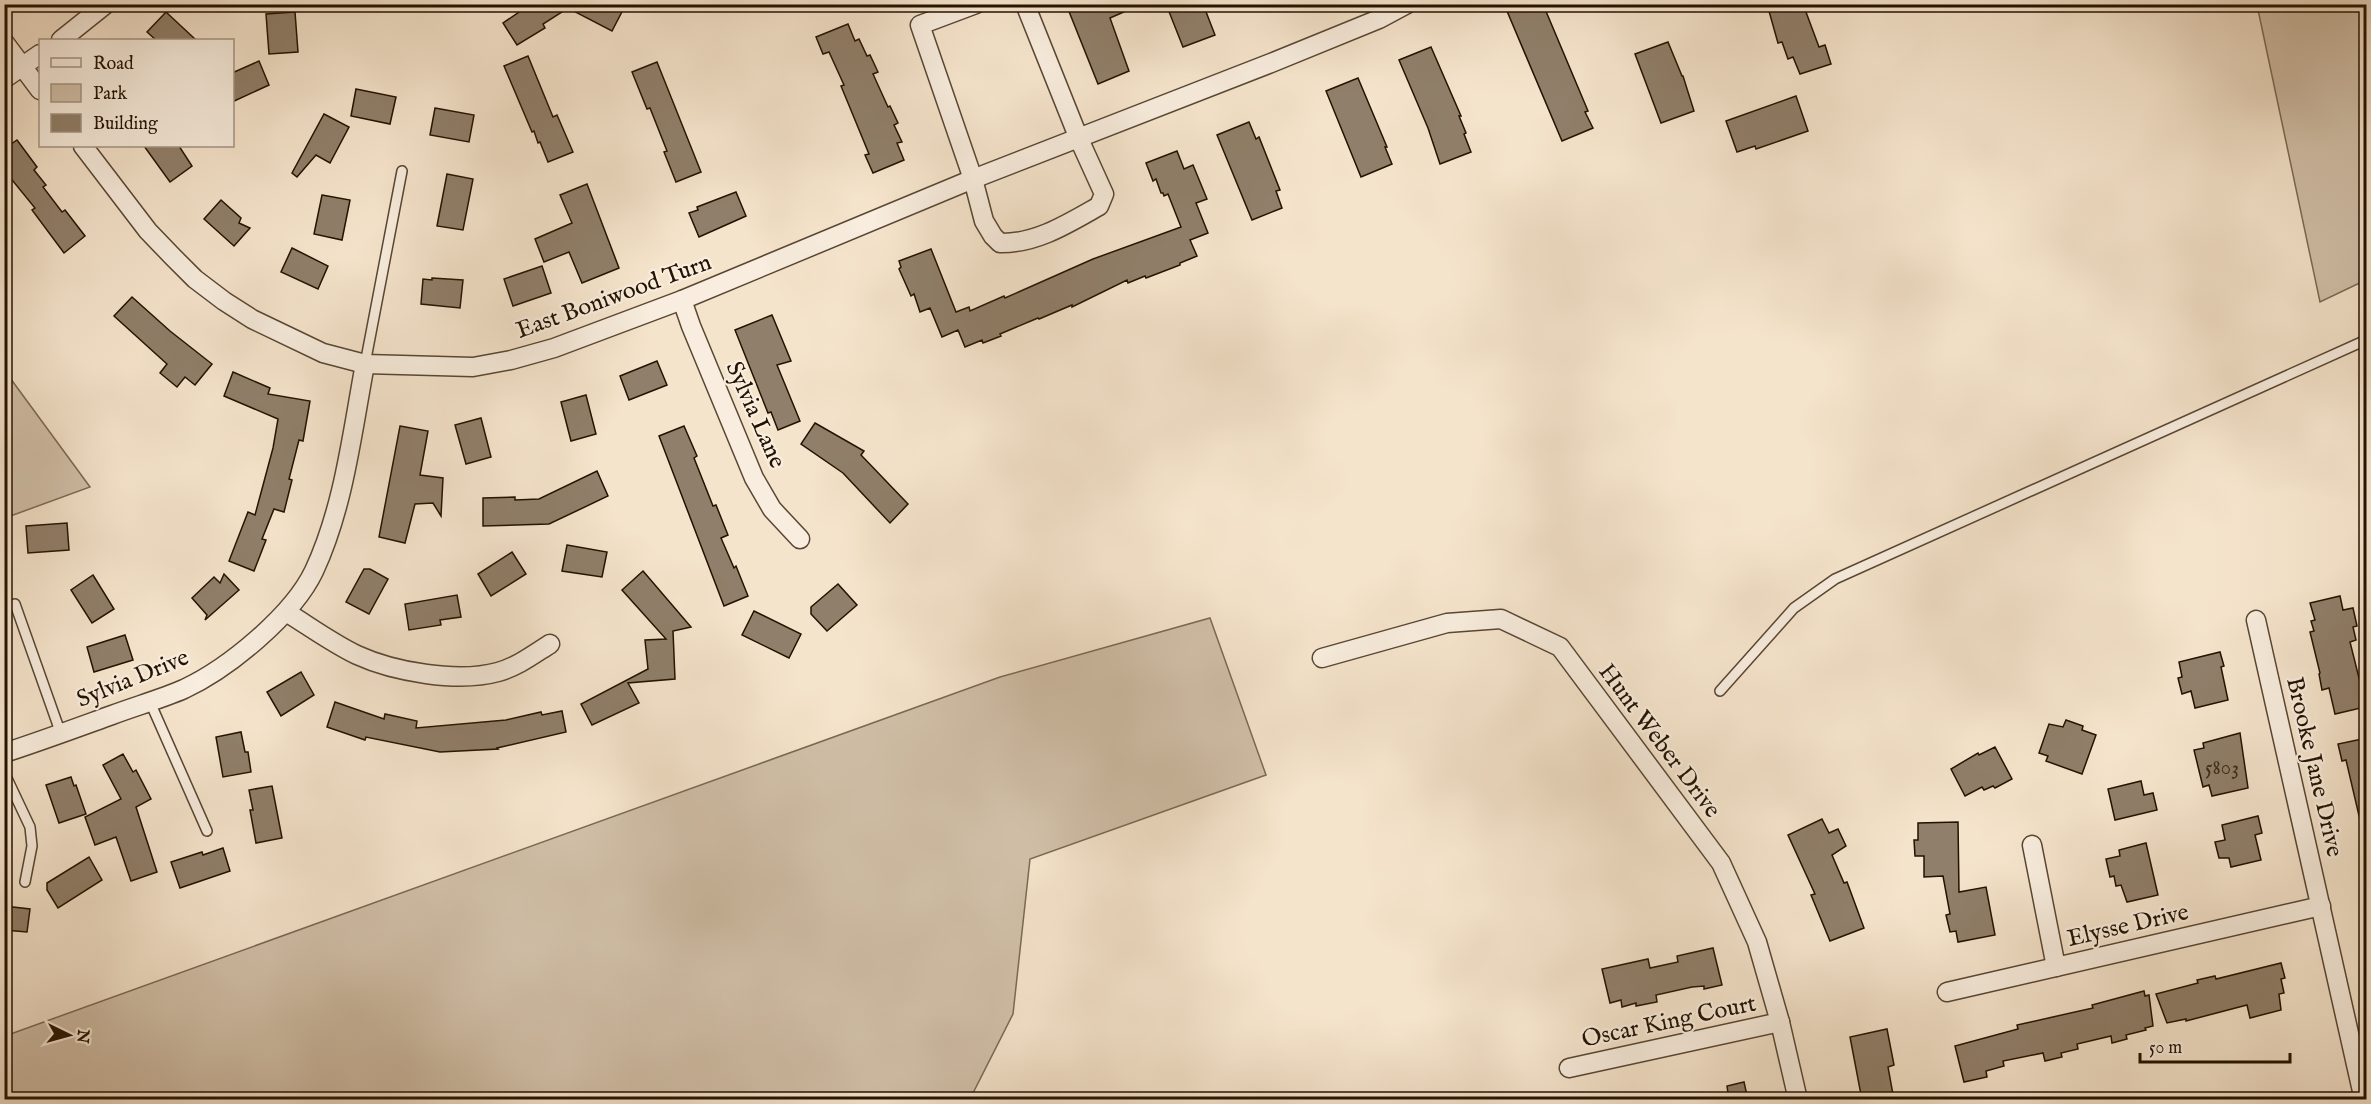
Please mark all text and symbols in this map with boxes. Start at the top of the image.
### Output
legend [39,39,234,147]
text: Road [93,53,134,76]
text: Park [93,83,128,106]
text: Building [93,113,158,136]
street label: East Boniwood Turn [512,247,716,347]
street label: Sylvia Lane [718,357,792,473]
street label: Sylvia Drive [72,642,194,716]
street label: Hunt Weber Drive [1591,658,1727,824]
street label: Brooke Jane Drive [2278,674,2350,860]
house number: 5803 [2205,755,2239,782]
street label: Elysse Drive [2064,897,2192,955]
street label: Oscar King Court [1579,988,1759,1056]
north arrow [39,1005,99,1065]
scale bar [2140,1026,2290,1064]
text: N [71,1027,93,1044]
text: 50 m [2149,1037,2182,1060]

